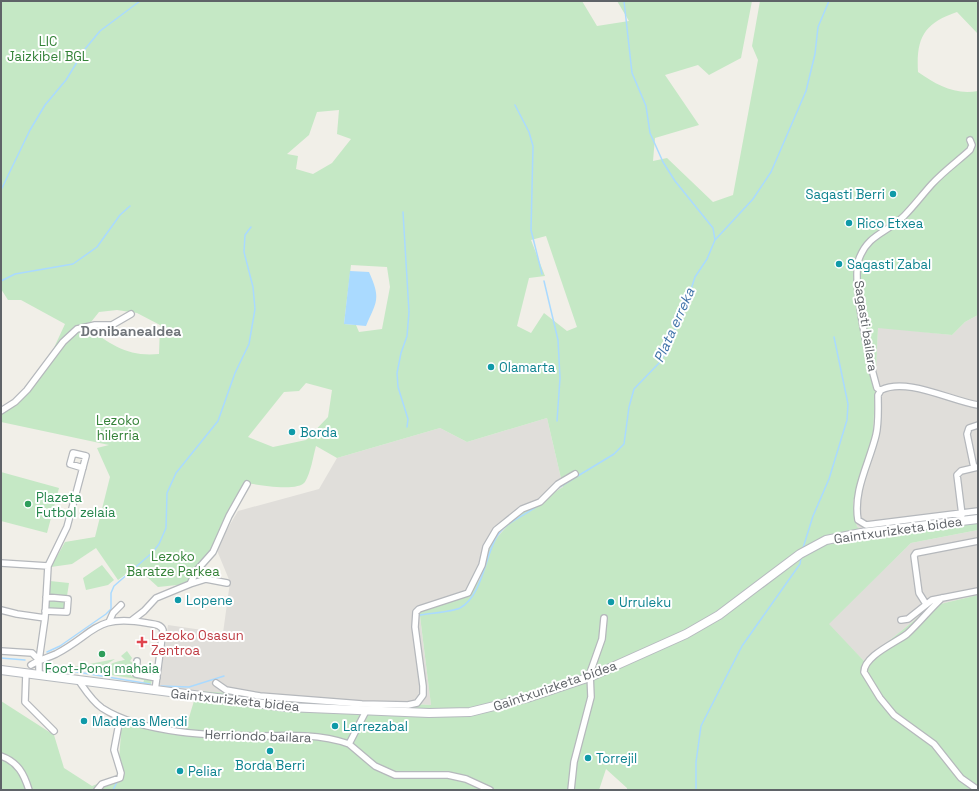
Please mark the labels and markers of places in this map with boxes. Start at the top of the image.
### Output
place label: Sagasti Berri [805,186,885,203]
marker: Sagasti Berri [888,189,898,199]
place label: Rico Etxea [857,215,924,232]
marker: Rico Etxea [844,218,854,228]
place label: Sagasti Zabal [847,256,931,273]
marker: Sagasti Zabal [834,259,844,269]
place label: Olamarta [499,359,556,376]
marker: Olamarta [486,362,496,372]
place label: Borda [300,424,338,441]
marker: Borda [287,427,297,437]
place label: Plazeta Futbol zelaia [36,489,116,521]
marker: Plazeta Futbol zelaia [23,499,33,509]
place label: Lopene [186,592,233,609]
place label: Urruleku [619,594,671,611]
marker: Lopene [173,595,183,605]
marker: Urruleku [606,597,616,607]
place label: Lezoko Osasun Zentroa [151,627,244,659]
marker: Lezoko Osasun Zentroa [136,636,148,648]
marker: Foot-Pong mahaia [97,649,107,659]
place label: Foot-Pong mahaia [45,660,160,677]
place label: Maderas Mendi [92,713,187,730]
marker: Maderas Mendi [79,716,89,726]
place label: Larrezabal [343,718,408,735]
marker: Larrezabal [330,721,340,731]
marker: Borda Berri [265,746,275,756]
place label: Torrejil [596,750,637,767]
marker: Torrejil [583,753,593,763]
place label: Borda Berri [235,757,305,774]
place label: Peliar [188,763,222,780]
marker: Peliar [175,766,185,776]

